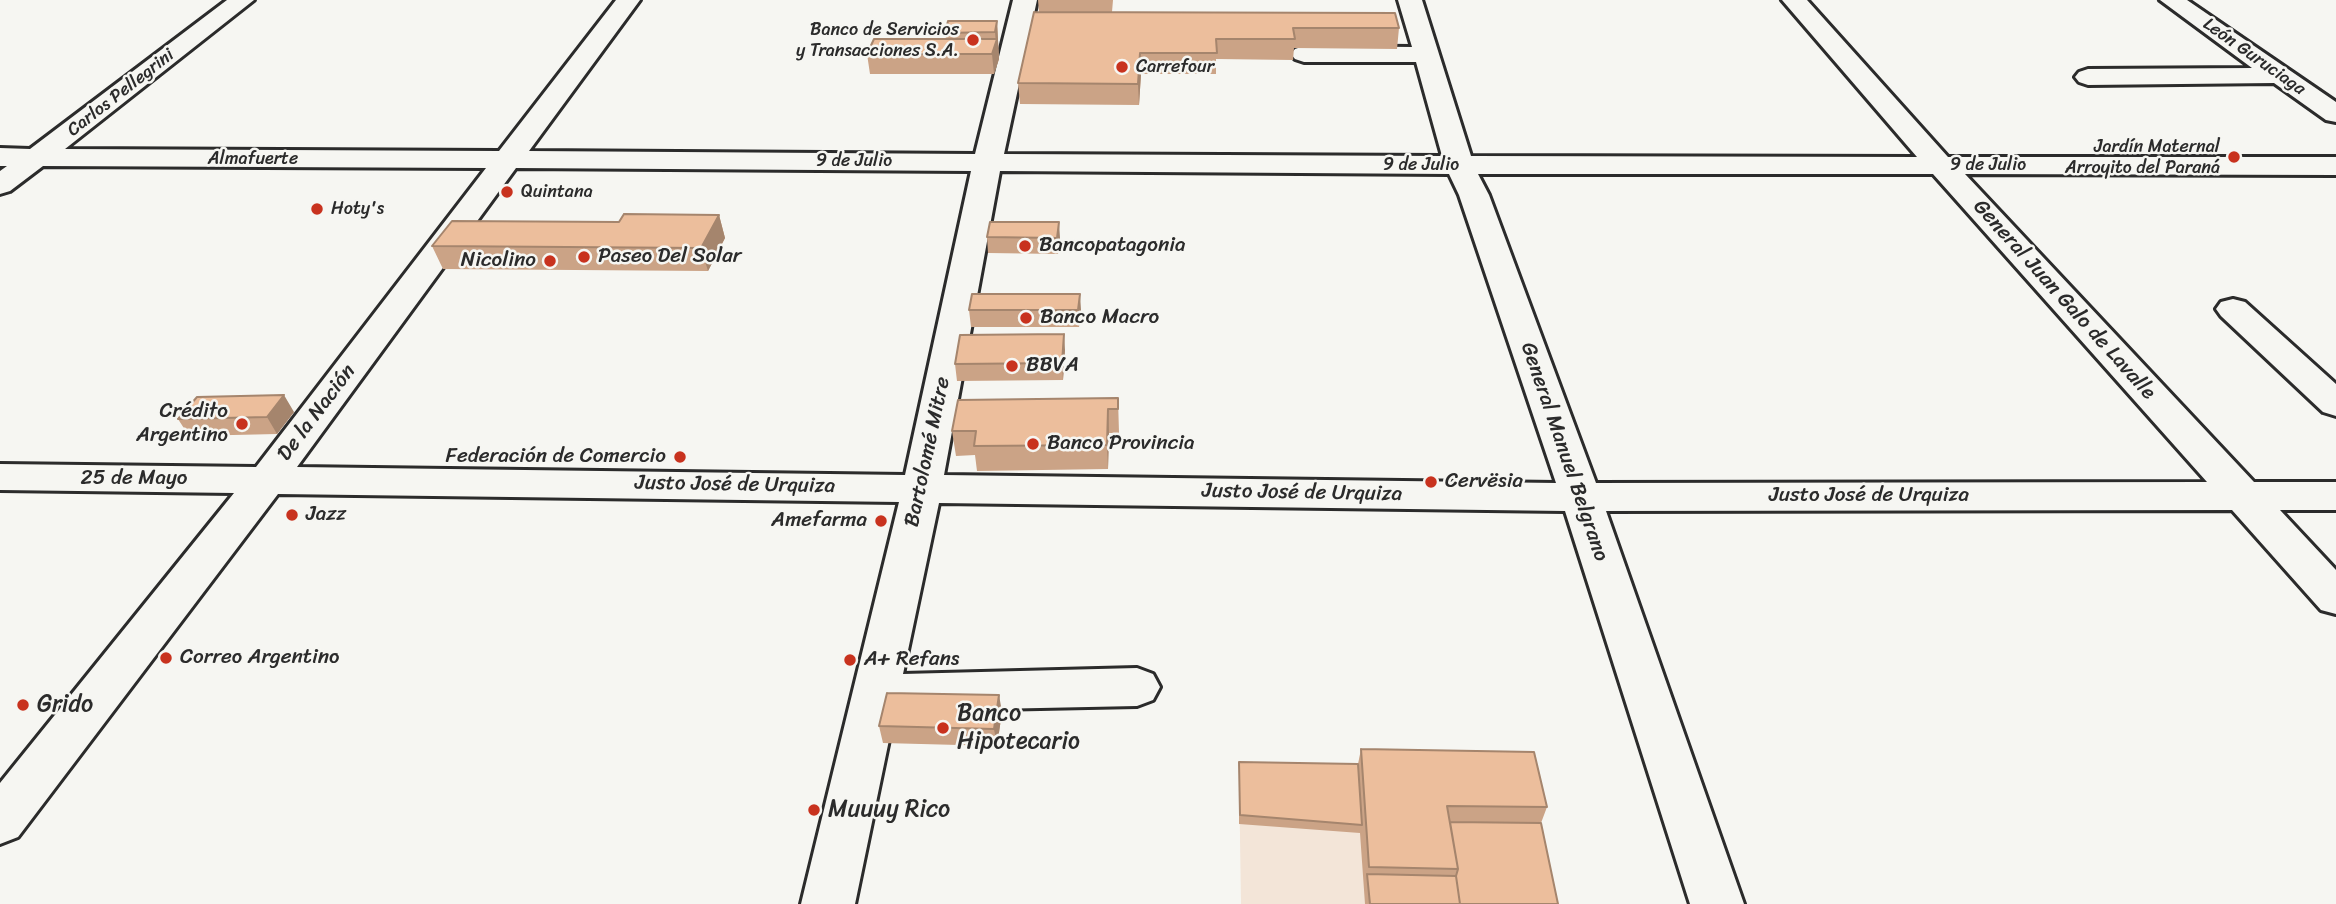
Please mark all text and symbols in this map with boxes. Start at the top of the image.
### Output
street label: León Guruciaga [2199,14,2309,100]
place label: Banco de Servicios y Transacciones S.A. [796,19,959,61]
marker: Banco de Servicios y Transacciones S.A. [965,32,981,48]
street label: Carlos Pellegrini [63,45,179,141]
place label: Carrefour [1136,56,1214,78]
marker: Carrefour [1114,59,1130,75]
place label: Jardín Maternal Arroyito del Paraná [2065,136,2220,178]
street label: Almafuerte [208,148,298,170]
marker: Jardín Maternal Arroyito del Paraná [2226,149,2242,165]
street label: 9 de Julio [816,150,892,172]
street label: 9 de Julio [1383,154,1459,176]
street label: 9 de Julio [1950,154,2026,176]
place label: Quintana [521,181,593,203]
marker: Quintana [499,184,515,200]
street label: General Juan Galo de Lavalle [1967,195,2161,405]
place label: Hoty's [331,198,384,220]
marker: Hoty's [309,201,325,217]
place label: Bancopatagonia [1039,233,1186,259]
marker: Bancopatagonia [1017,238,1033,254]
place label: Paseo Del Solar [598,244,741,270]
place label: Nicolino [461,248,536,274]
marker: Paseo Del Solar [576,249,592,265]
marker: Nicolino [542,253,558,269]
place label: Banco Macro [1040,305,1159,331]
marker: Banco Macro [1018,310,1034,326]
street label: General Manuel Belgrano [1515,339,1613,565]
place label: BBVA [1026,353,1079,379]
marker: BBVA [1004,358,1020,374]
street label: De la Nación [273,360,361,466]
street label: Bartolomé Mitre [900,375,956,529]
place label: Crédito Argentino [136,399,228,449]
marker: Crédito Argentino [234,416,250,432]
place label: Banco Provincia [1047,431,1195,457]
marker: Banco Provincia [1025,436,1041,452]
place label: Federación de Comercio [445,444,666,470]
marker: Federación de Comercio [672,449,688,465]
street label: 25 de Mayo [81,466,187,492]
place label: Cervësia [1445,469,1523,495]
street label: Justo José de Urquiza [635,471,835,499]
marker: Cervësia [1423,474,1439,490]
street label: Justo José de Urquiza [1202,479,1402,507]
street label: Justo José de Urquiza [1769,483,1969,509]
place label: Jazz [306,502,346,528]
marker: Jazz [284,507,300,523]
place label: Amefarma [771,508,867,534]
marker: Amefarma [873,513,889,529]
place label: Correo Argentino [180,645,340,671]
place label: A+ Refans [864,647,959,673]
marker: Correo Argentino [158,650,174,666]
marker: A+ Refans [842,652,858,668]
place label: Grido [37,691,93,719]
marker: Grido [15,697,31,713]
place label: Banco Hipotecario [957,700,1080,756]
marker: Banco Hipotecario [935,720,951,736]
place label: Muuuy Rico [828,796,950,824]
marker: Muuuy Rico [806,802,822,818]

